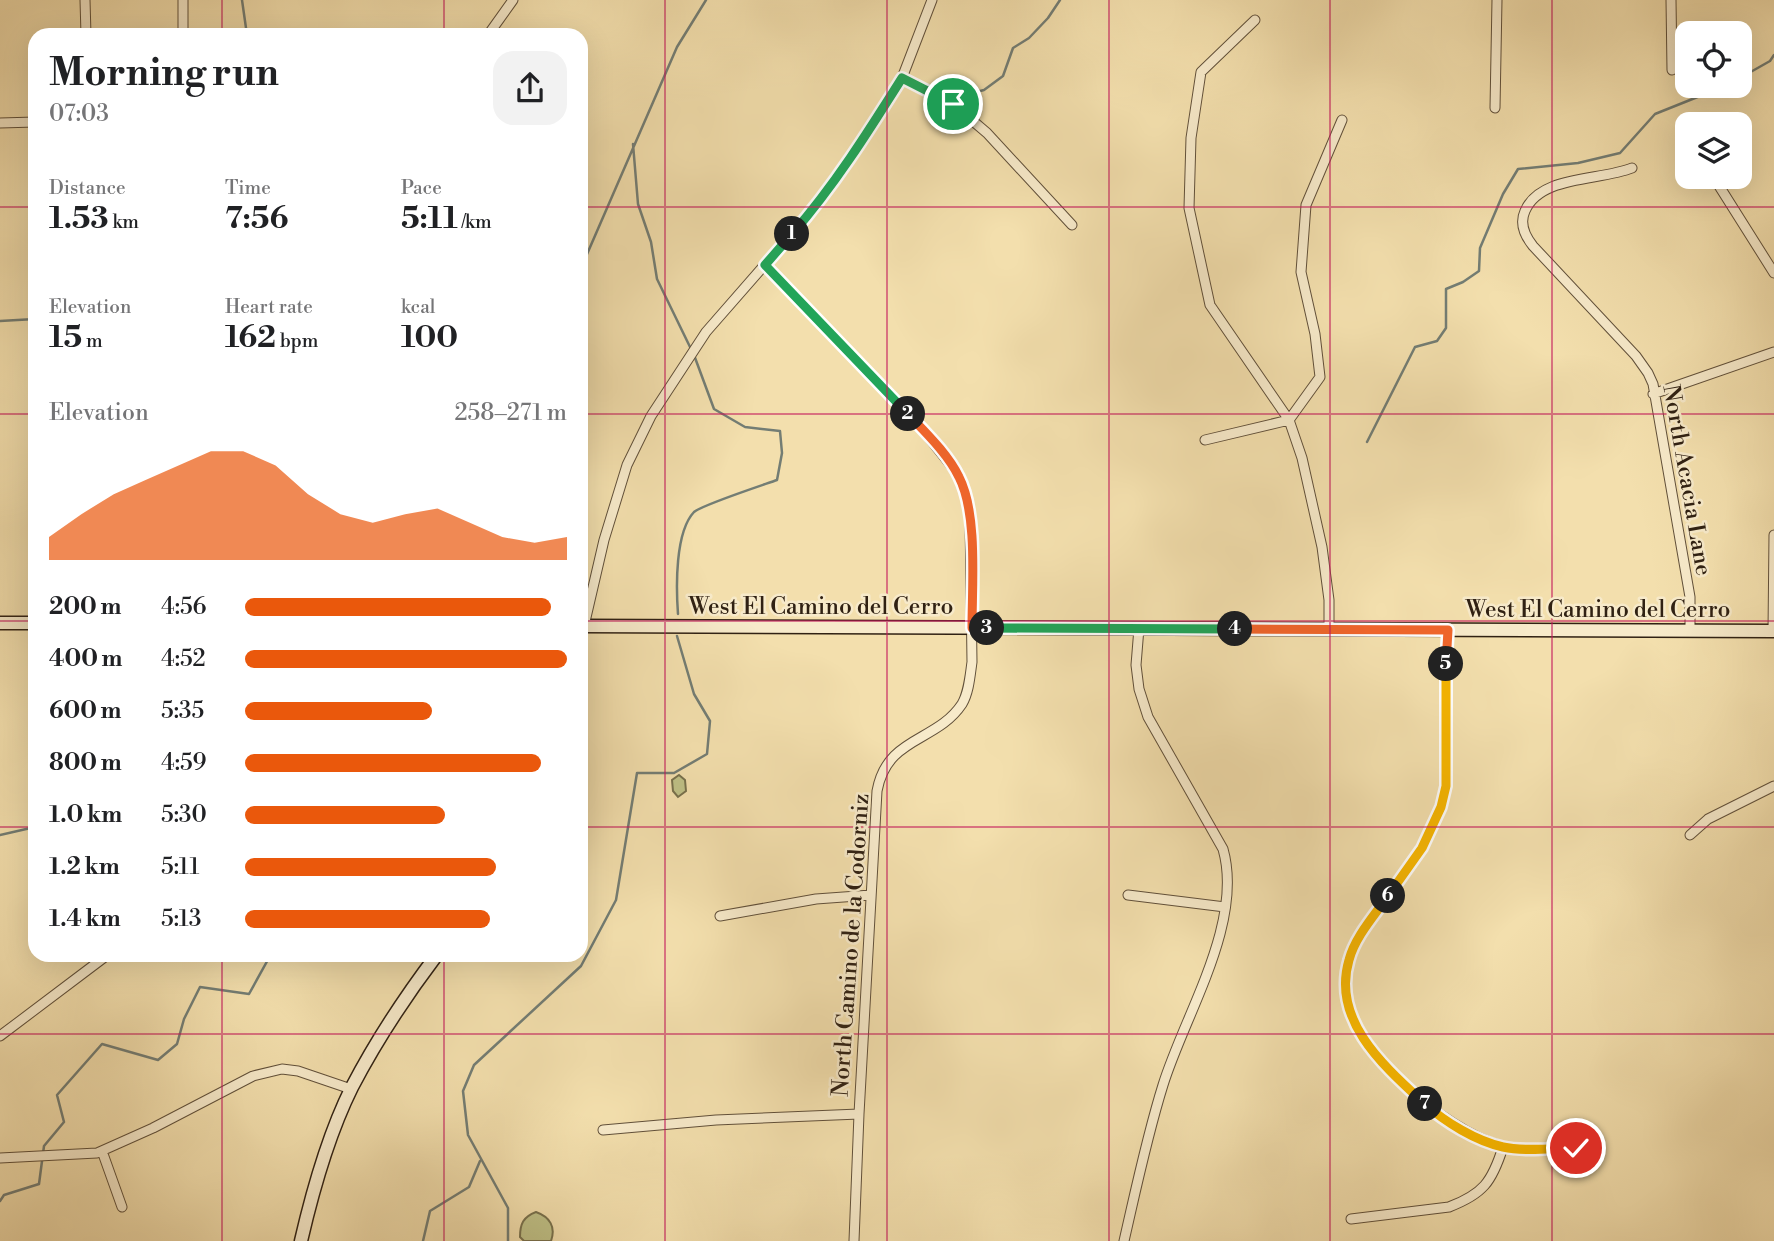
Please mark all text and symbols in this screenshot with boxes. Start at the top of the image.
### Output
map controls [1675,21,1752,189]
button: locate [1675,21,1752,98]
text: Morning run [49,50,279,97]
button: share [493,51,567,125]
pin [923,74,983,134]
icon: arrive [934,85,972,123]
text: 07:03 [49,100,109,128]
button: layers [1675,112,1752,189]
text: Distance [49,176,126,200]
text: Time [225,176,271,200]
text: Pace [401,176,442,200]
text: 1.53 [49,200,109,238]
text: 7:56 [225,200,288,238]
text: 5:11 [401,200,458,238]
text: km [109,210,139,234]
text: /km [458,210,492,234]
pin: 1 [774,216,810,252]
text: 1 [787,221,796,245]
text: Elevation [49,295,131,319]
text: Heart rate [225,295,313,319]
text: kcal [401,295,435,319]
text: 15 [49,319,82,357]
text: 162 [225,319,276,357]
text: 100 [401,319,458,357]
text: m [82,329,103,353]
text: bpm [276,329,318,353]
street label: North Acacia Lane [1656,383,1718,578]
pin: 2 [890,396,926,432]
text: Elevation [49,399,149,427]
text: 258–271 m [455,399,567,427]
text: 2 [902,401,913,425]
text: 200 m [49,593,121,621]
text: 4:56 [161,593,207,621]
street label: West El Camino del Cerro [688,593,953,621]
street label: West El Camino del Cerro [1465,596,1730,624]
pin: 3 [970,610,1004,646]
pin: 4 [1218,612,1252,646]
text: 3 [981,615,992,639]
text: 4 [1228,616,1241,640]
text: 400 m [49,645,122,673]
text: 4:52 [161,645,206,673]
pin: 5 [1428,646,1464,682]
text: 5 [1440,651,1451,675]
text: 600 m [49,697,122,725]
text: 5:35 [161,697,204,725]
text: 800 m [49,749,122,777]
text: 4:59 [161,749,207,777]
street label: North Camino de la Codorniz [826,793,876,1098]
text: 1.0 km [49,801,122,829]
text: 5:30 [161,801,207,829]
text: 1.2 km [49,853,120,881]
text: 5:11 [161,853,199,881]
pin: 6 [1370,878,1406,914]
text: 6 [1382,883,1393,907]
text: 1.4 km [49,905,121,933]
text: 5:13 [161,905,201,933]
pin: 7 [1408,1086,1442,1122]
text: 7 [1419,1091,1430,1115]
pin [1546,1118,1606,1178]
icon: check [1557,1129,1595,1167]

